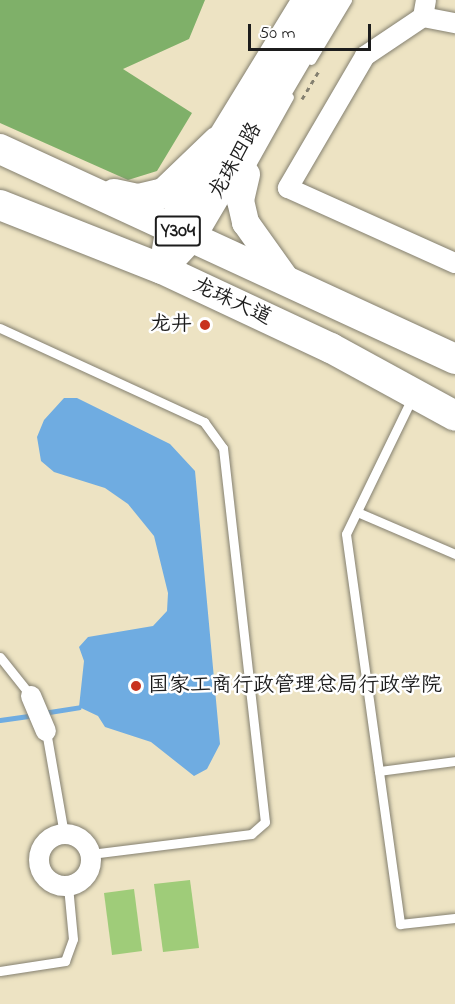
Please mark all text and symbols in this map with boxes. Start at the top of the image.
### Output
scale bar [251,12,374,50]
text: 50 m [259,21,296,47]
street label: 龙珠四路 [204,118,268,204]
road number: Y304 [154,214,202,248]
street label: 龙珠大道 [189,273,275,331]
place label: 龙井 [150,312,192,338]
marker: 龙井 [196,316,214,334]
place label: 国家工商行政管理总局行政学院 [148,673,442,699]
marker: 国家工商行政管理总局行政学院 [129,679,143,693]

